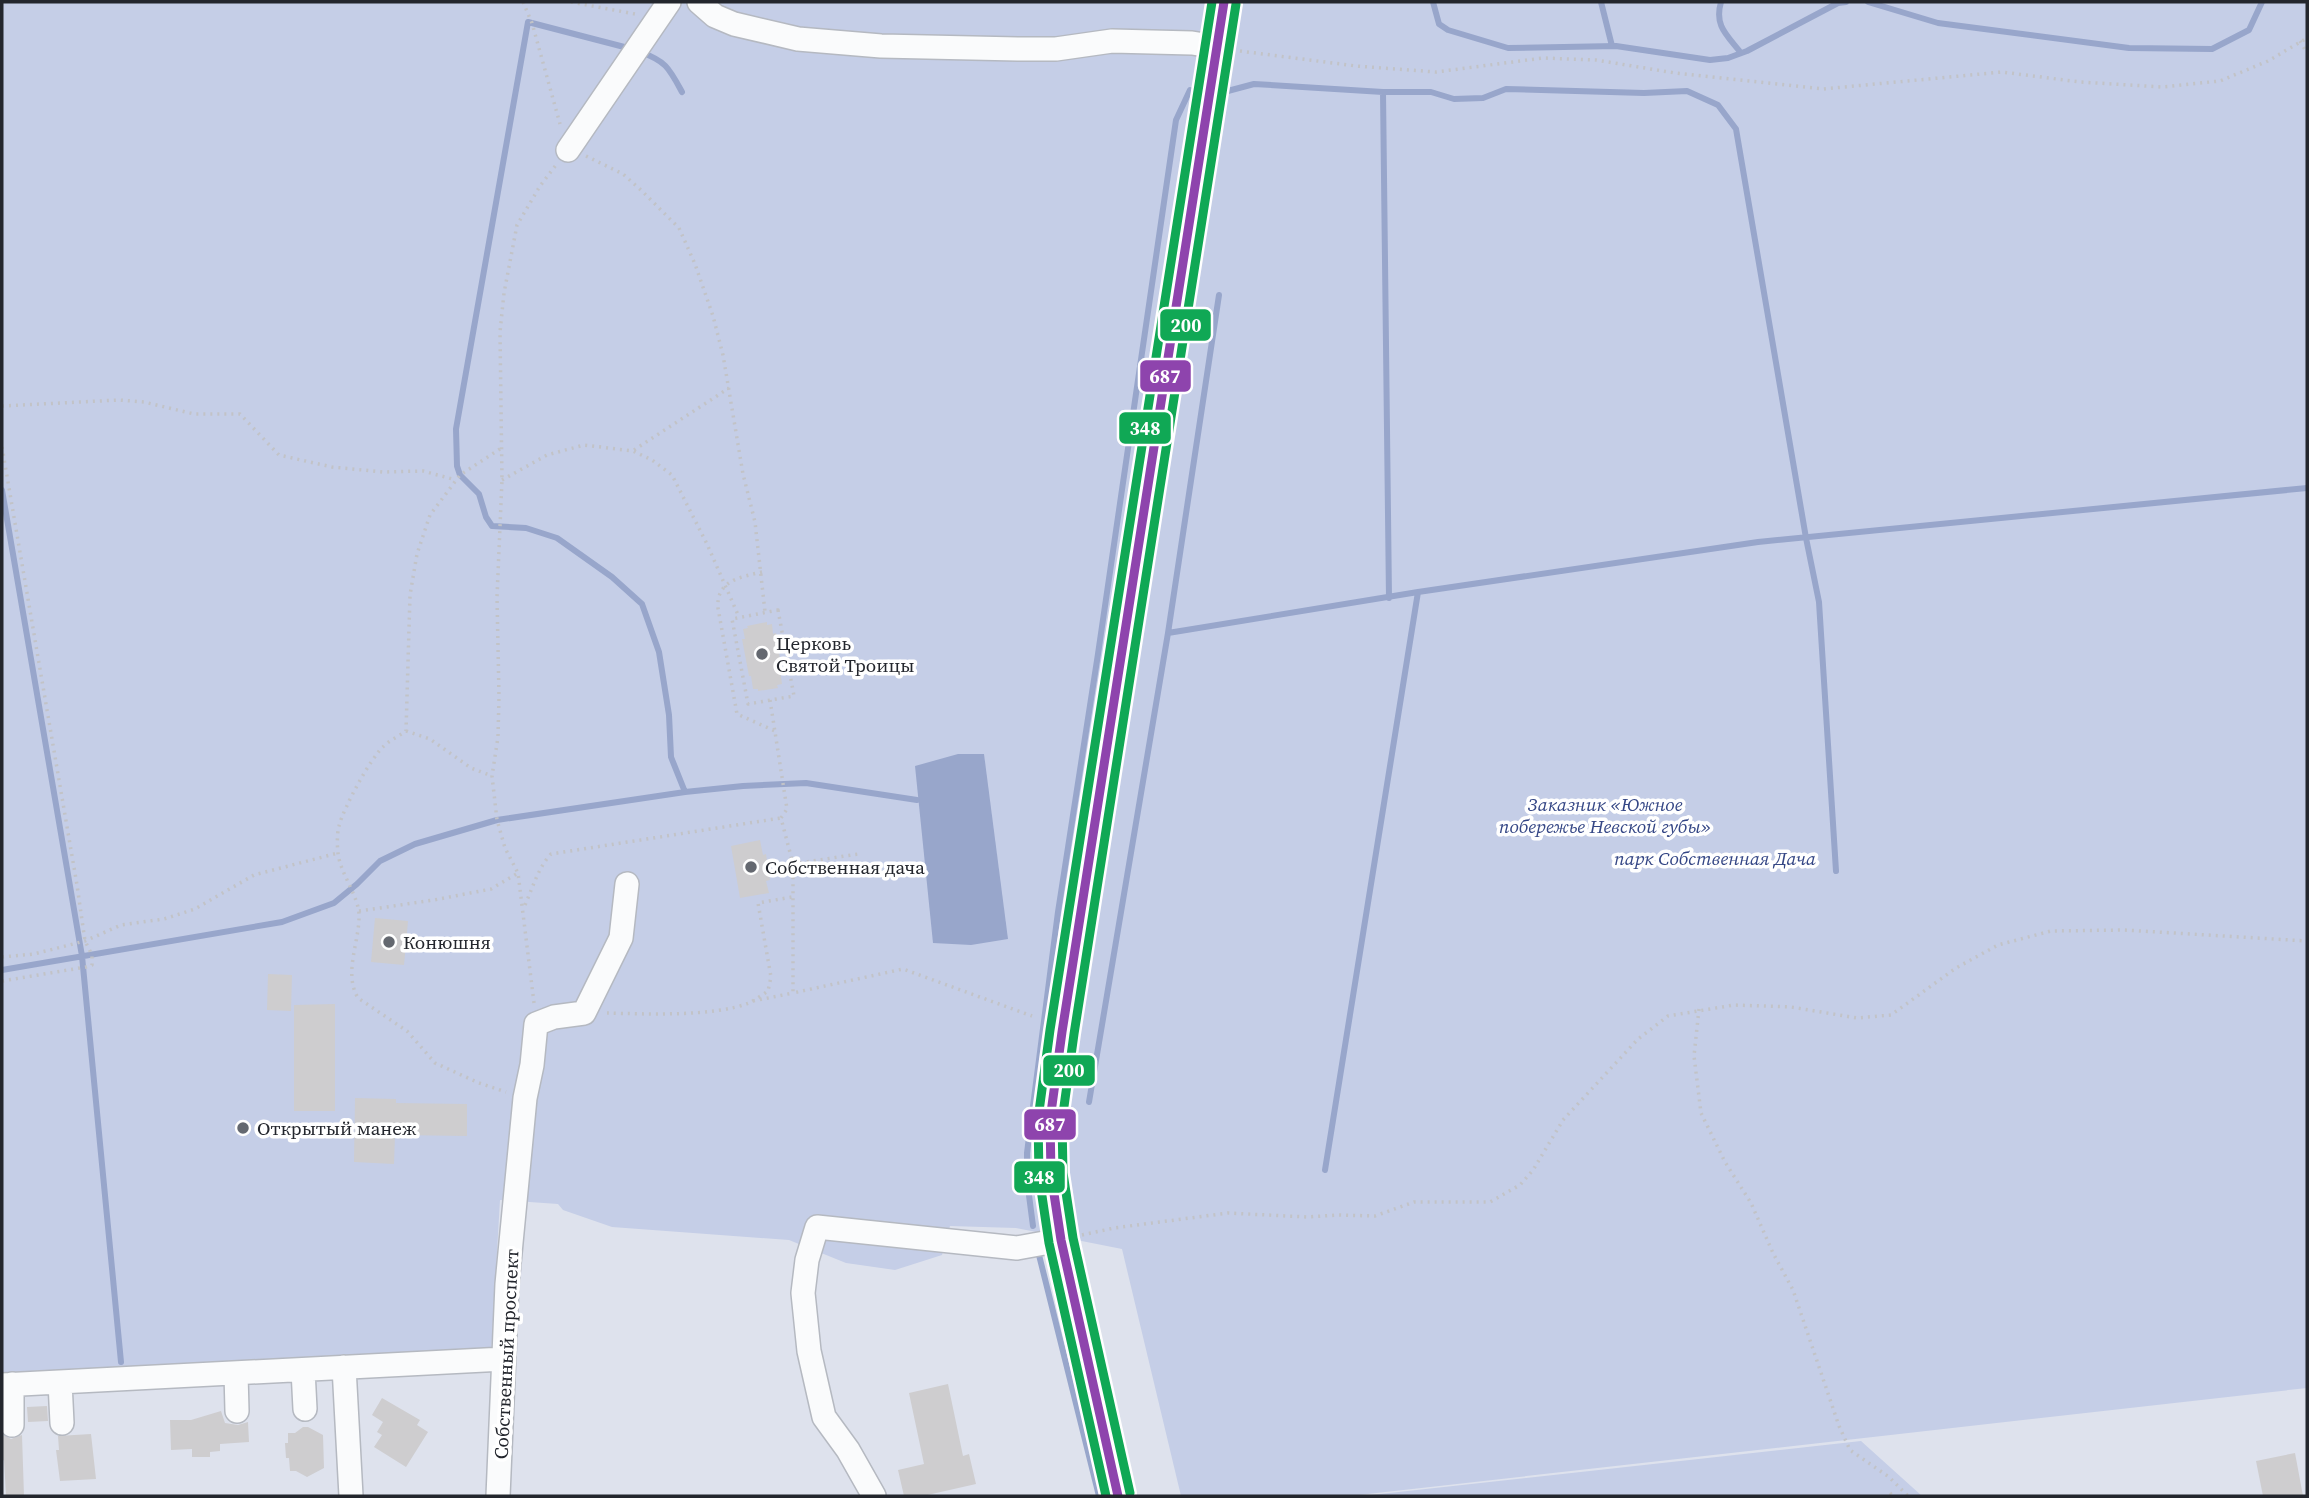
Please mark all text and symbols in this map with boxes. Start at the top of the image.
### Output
line badge: 200 [1159,308,1212,342]
text: 200 [1171,312,1201,338]
line badge: 687 [1139,359,1192,393]
text: 687 [1150,363,1180,389]
line badge: 348 [1118,411,1172,445]
text: 348 [1130,415,1160,441]
place label: Церковь Святой Троицы [776,630,915,678]
marker: Церковь Святой Троицы [754,646,770,662]
park label: Заказник «Южное побережье Невской губы» [1499,791,1711,839]
park label: парк Собственная Дача [1614,845,1816,871]
place label: Собственная дача [765,854,925,880]
marker: Собственная дача [743,859,759,875]
place label: Конюшня [403,929,491,955]
marker: Конюшня [381,934,397,950]
line badge: 200 [1042,1054,1096,1087]
text: 200 [1054,1057,1084,1083]
line badge: 687 [1023,1108,1077,1141]
text: 687 [1035,1111,1065,1137]
place label: Открытый манеж [257,1115,417,1141]
marker: Открытый манеж [235,1120,251,1136]
line badge: 348 [1013,1160,1066,1194]
text: 348 [1024,1164,1054,1190]
street label: Собственный проспект [488,1248,524,1460]

